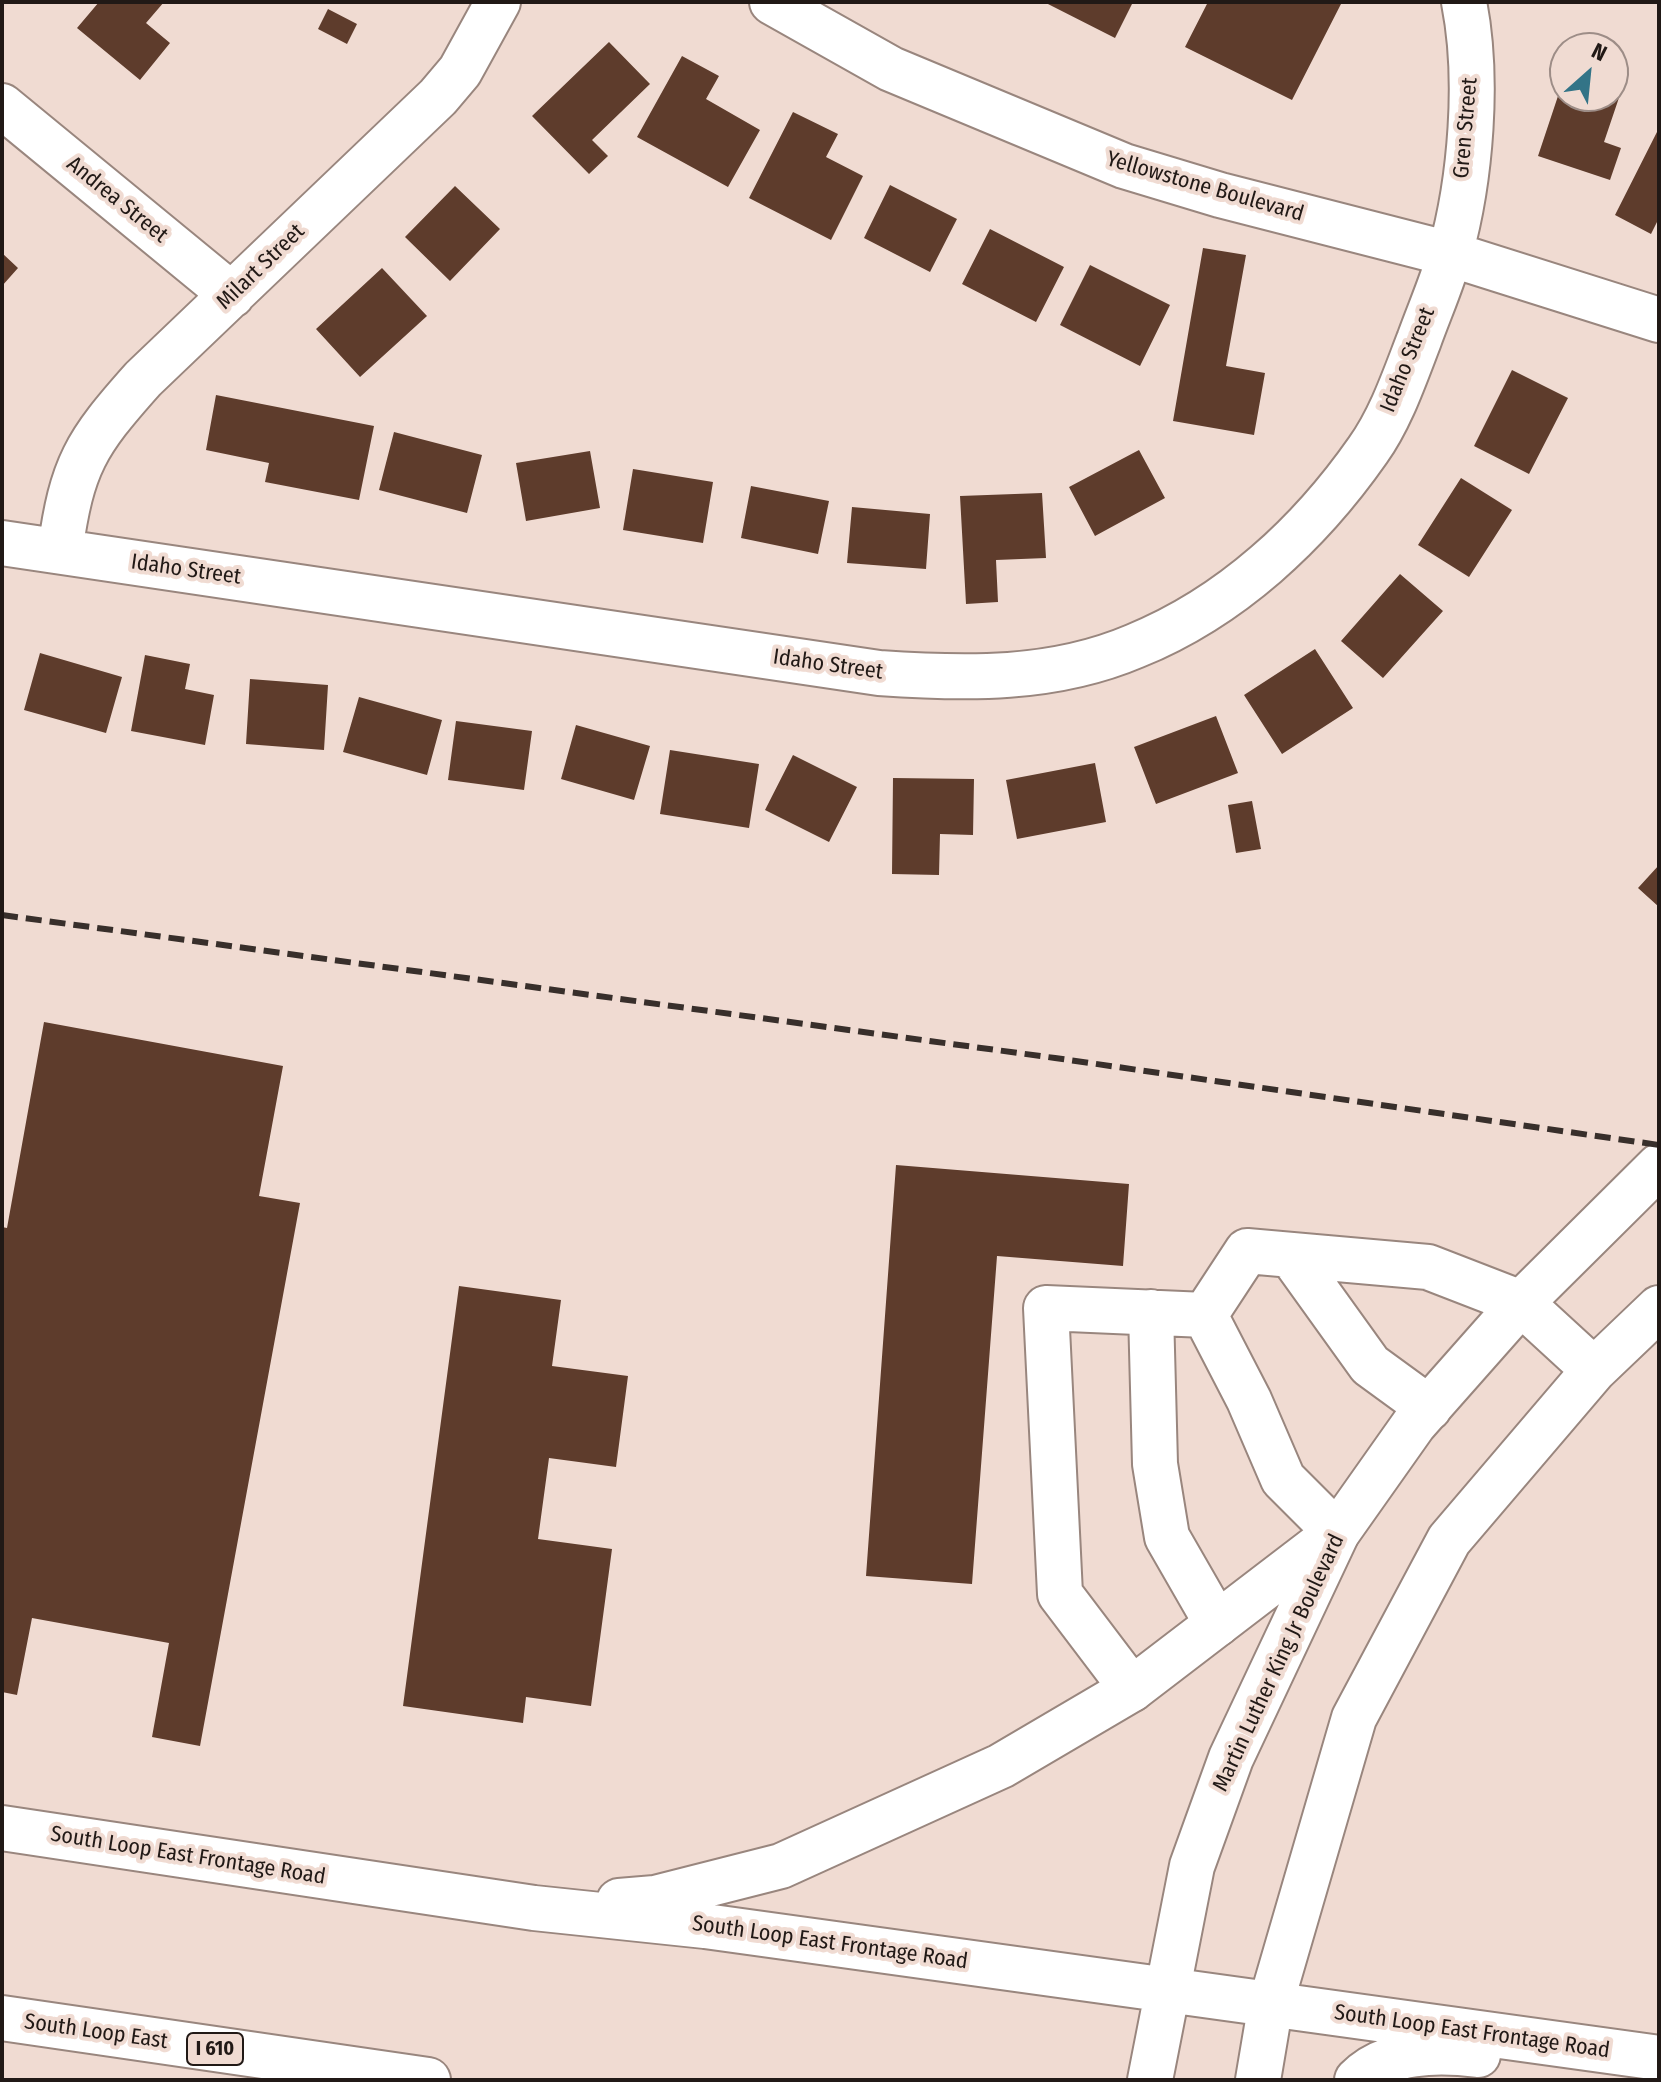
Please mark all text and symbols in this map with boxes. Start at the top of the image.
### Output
north arrow [1549,32,1629,112]
text: N [1587,37,1611,67]
street label: Gren Street [1448,76,1484,180]
street label: Yellowstone Boulevard [1103,146,1307,228]
street label: Andrea Street [61,151,173,249]
street label: Milart Street [212,219,310,315]
street label: Idaho Street [1375,304,1441,416]
street label: Idaho Street [129,549,243,591]
street label: Idaho Street [771,644,885,686]
street label: Martin Luther King Jr Boulevard [1208,1530,1350,1796]
street label: South Loop East Frontage Road [49,1821,327,1891]
street label: South Loop East Frontage Road [691,1911,969,1975]
street label: South Loop East Frontage Road [1333,2000,1611,2064]
street label: South Loop East [23,2009,169,2055]
road number: I 610 [187,2033,243,2065]

